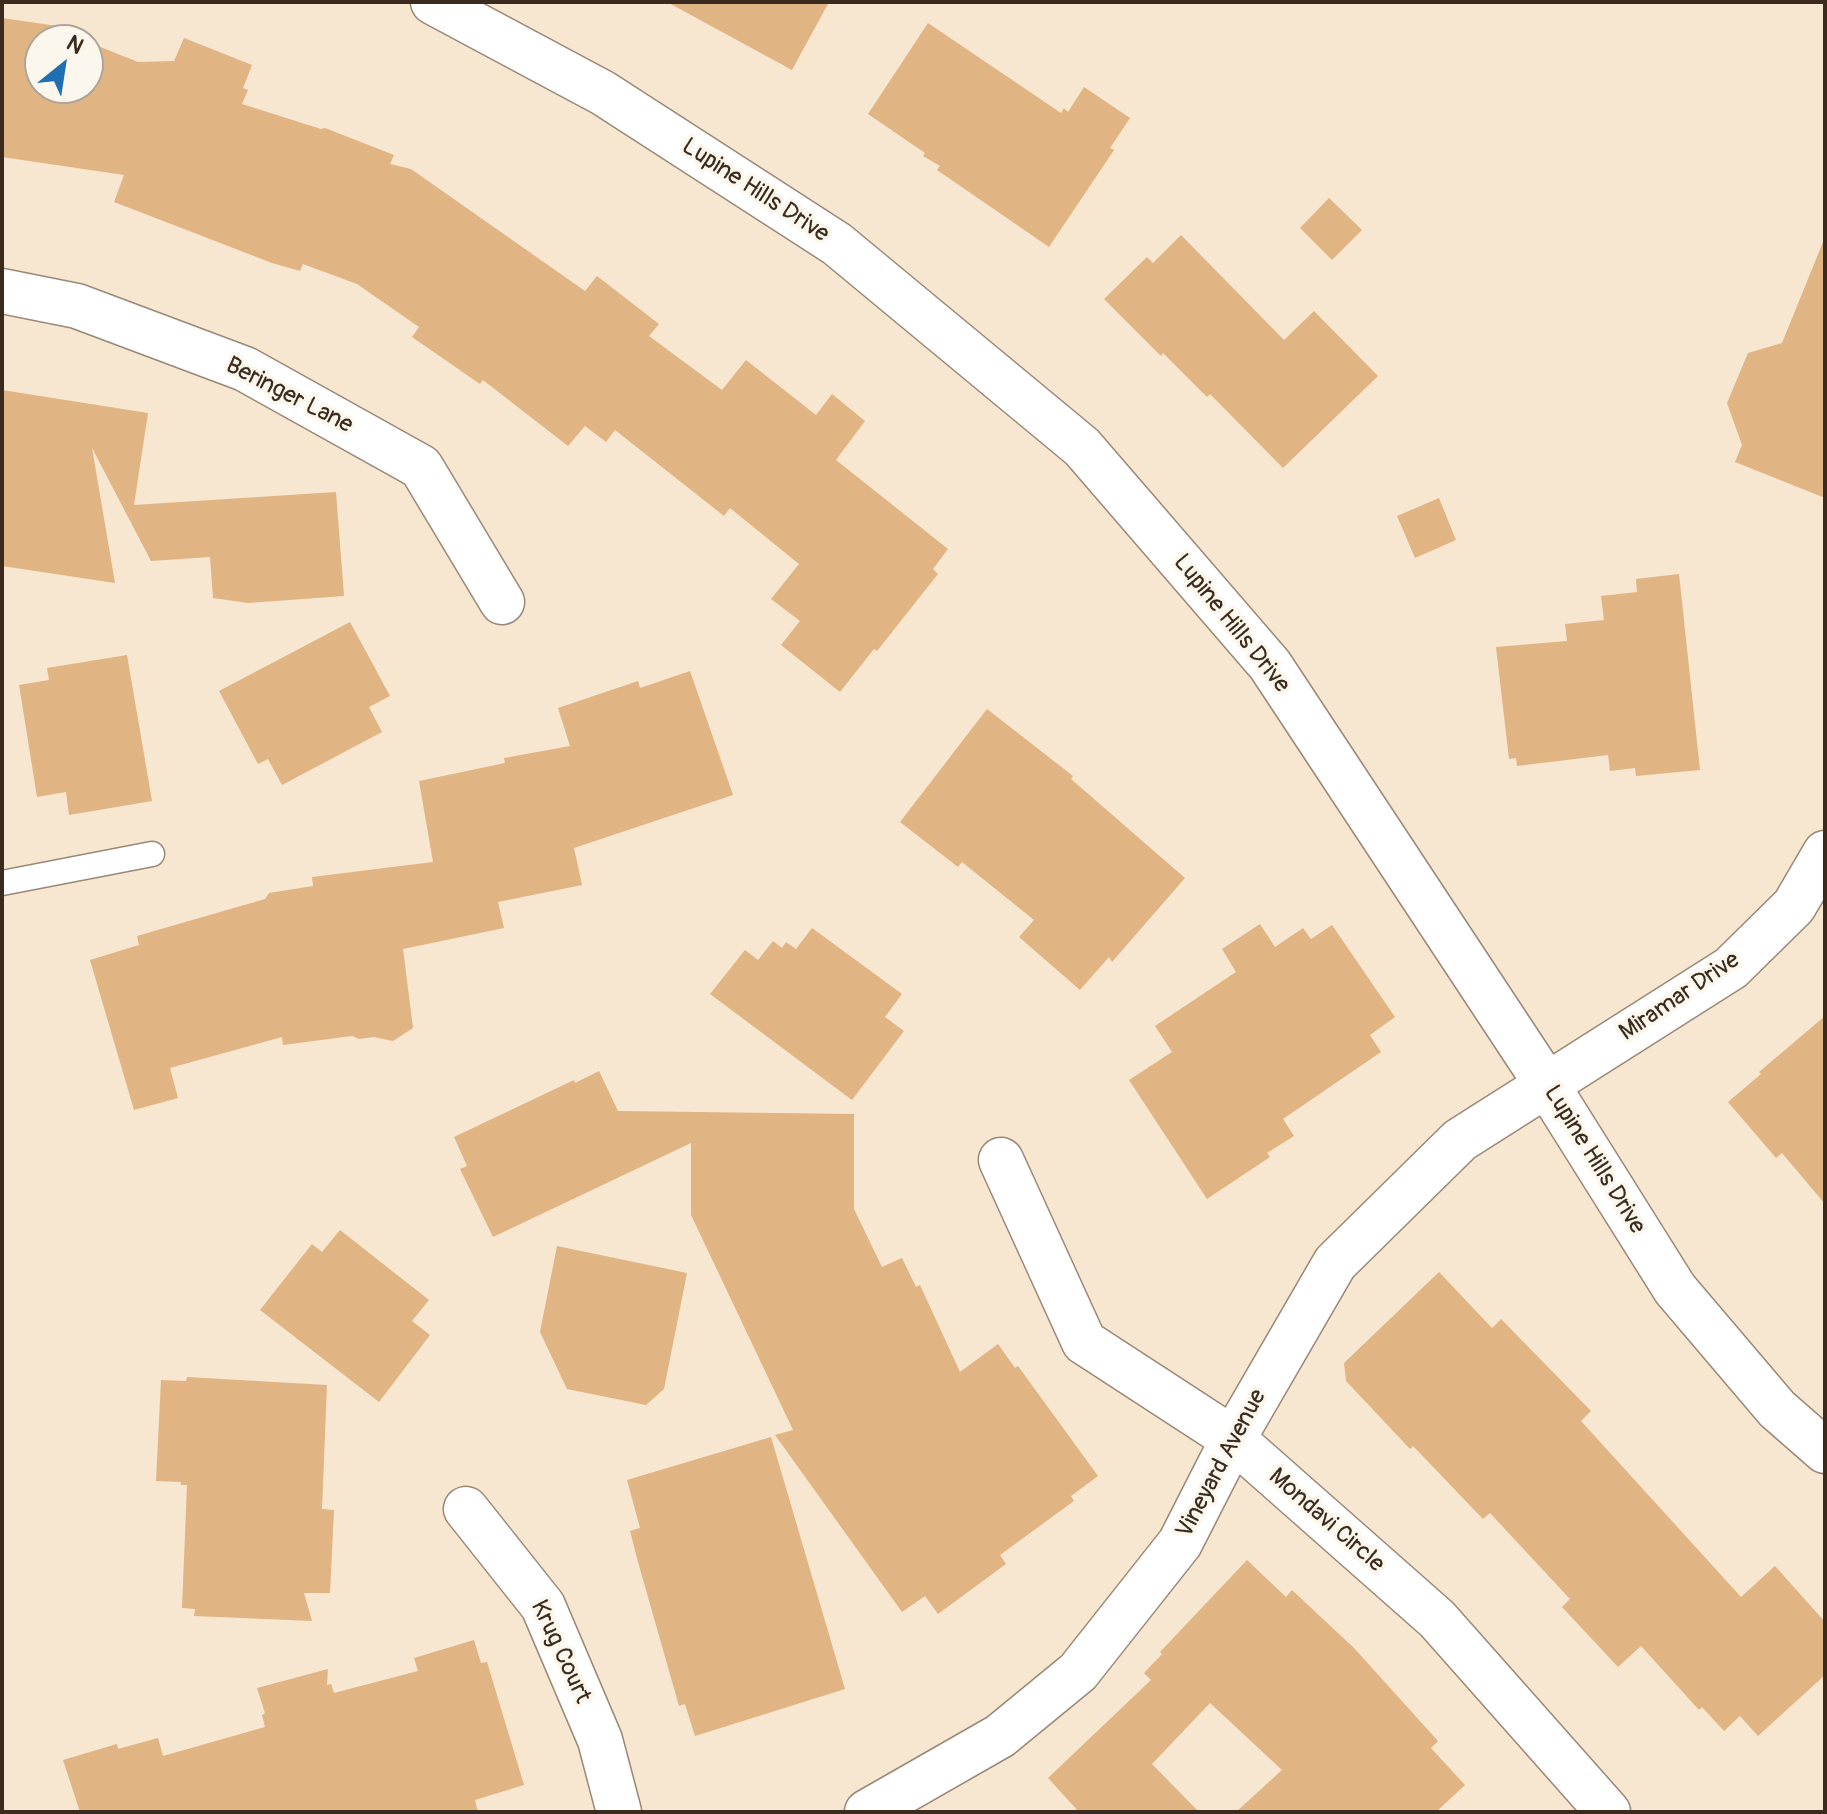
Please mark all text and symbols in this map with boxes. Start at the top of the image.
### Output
north arrow [24,24,104,104]
text: N [62,29,88,61]
street label: Lupine Hills Drive [676,133,834,249]
street label: Beringer Lane [221,352,357,440]
street label: Lupine Hills Drive [1166,549,1296,699]
street label: Miramar Drive [1614,946,1746,1048]
street label: Lupine Hills Drive [1537,1080,1651,1240]
street label: Vineyard Avenue [1171,1385,1273,1543]
street label: Mondavi Circle [1262,1463,1390,1579]
street label: Krug Court [524,1596,596,1708]

